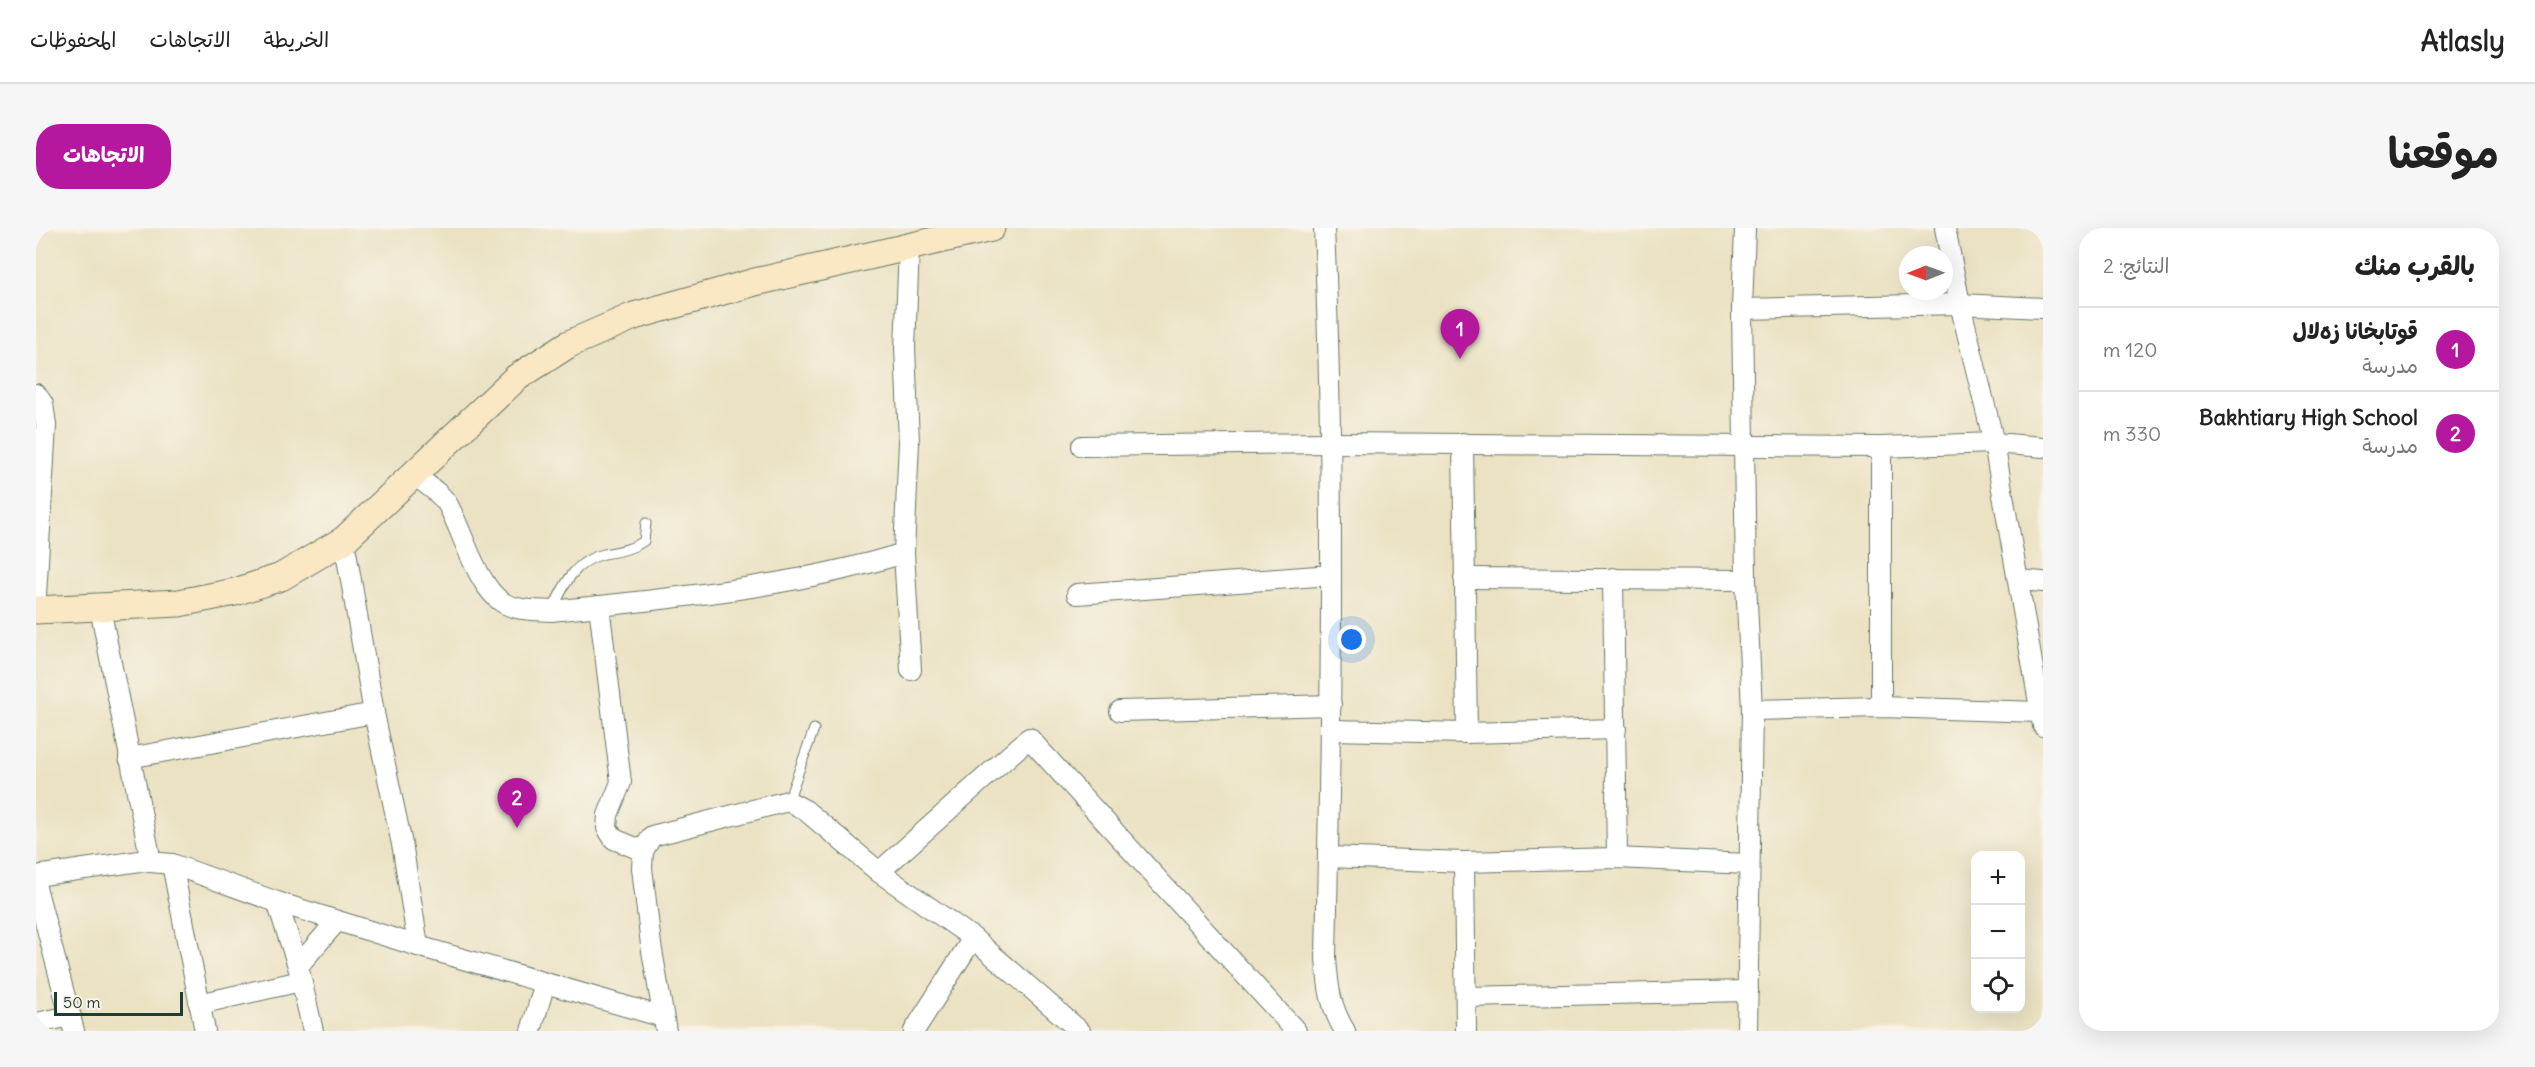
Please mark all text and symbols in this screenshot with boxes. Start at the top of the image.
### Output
text: Atlasly [2421,23,2505,59]
text: المحفوظات [30,26,116,53]
text: الاتجاهات [149,26,231,53]
text: الخريطة [264,26,329,53]
button: الاتجاهات [36,124,171,189]
text: موقعنا [2388,127,2499,179]
north arrow [1899,246,1953,300]
text: بالقرب منك [2355,249,2475,282]
text: النتائج: 2 [2103,253,2169,278]
pin: 1 [1440,310,1480,359]
text: قوتابخانا زەلال [2293,317,2418,345]
text: 120 m [2103,337,2157,362]
text: 1 [2452,337,2459,362]
text: مدرسة [2362,353,2418,378]
text: Bakhtiary High School [2199,403,2418,431]
text: 330 m [2103,421,2161,446]
text: 2 [2450,421,2461,446]
text: مدرسة [2362,433,2418,458]
your location [1337,625,1366,654]
pin: 2 [498,778,536,828]
map controls [1971,851,2025,1013]
button: + [1971,851,2025,905]
button: − [1971,905,2025,959]
button: locate [1971,959,2025,1013]
scale bar [54,989,183,1016]
text: 50 m [63,992,101,1012]

